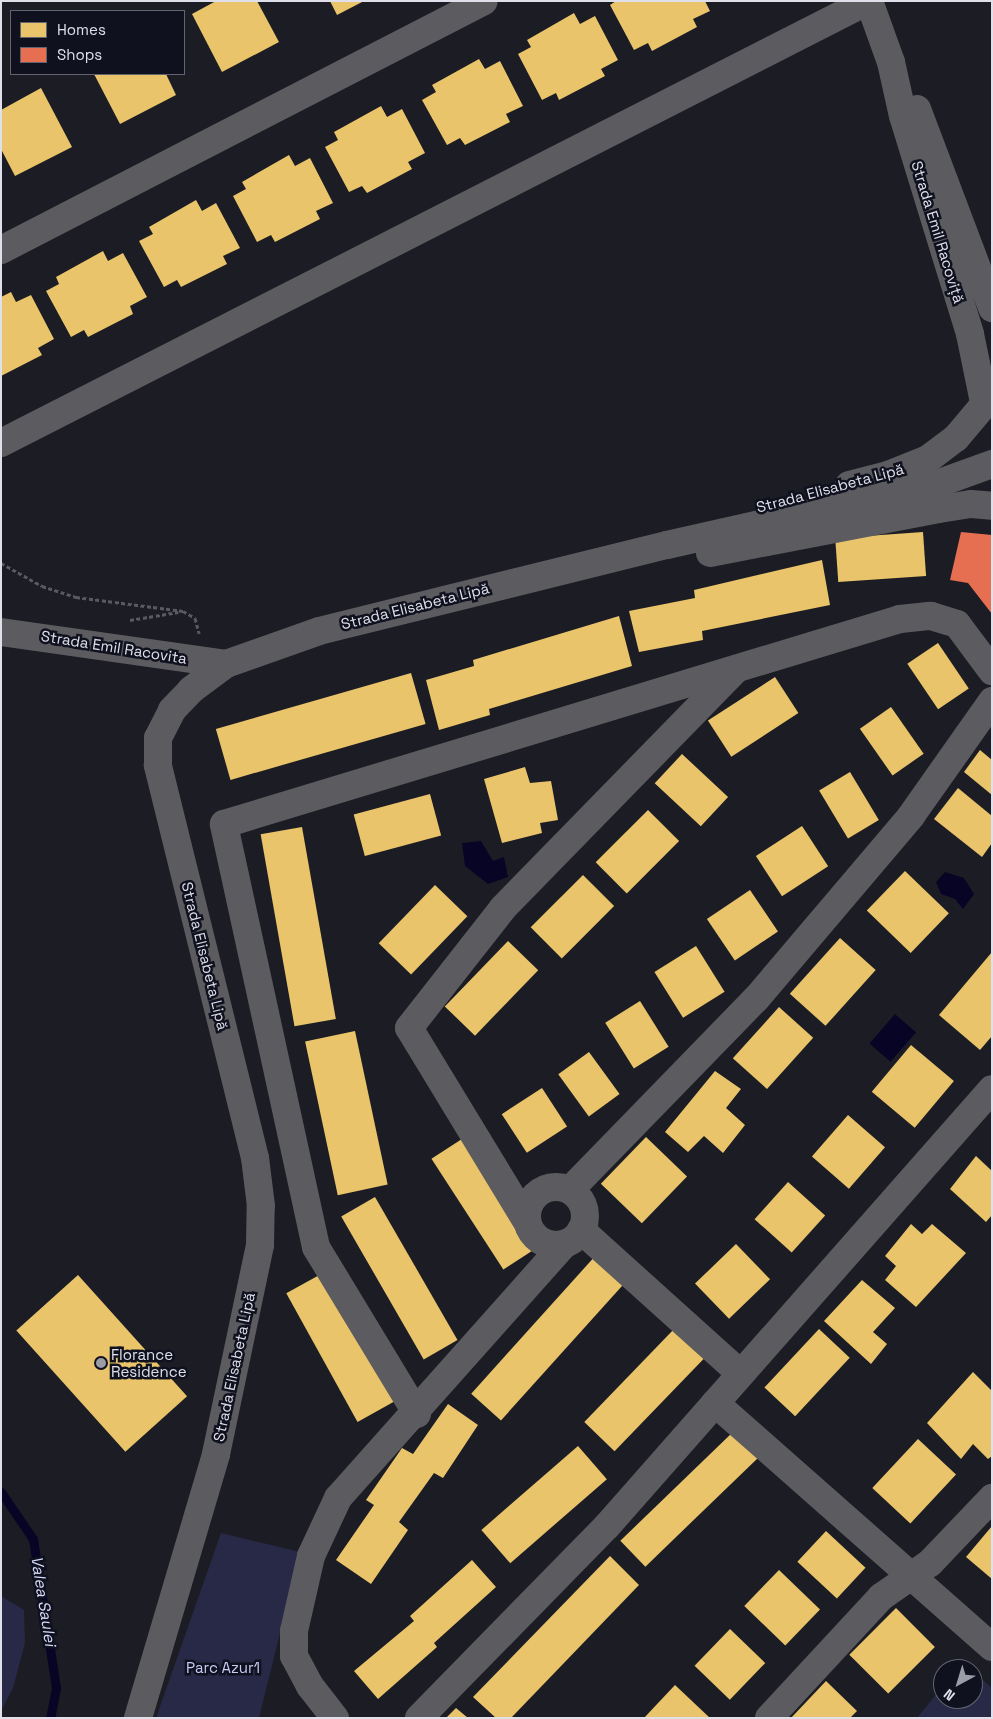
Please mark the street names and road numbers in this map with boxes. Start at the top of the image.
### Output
street label: Strada Emil Racoviță [908,159,968,305]
street label: Strada Elisabeta Lipă [754,460,906,516]
street label: Strada Elisabeta Lipă [339,579,491,633]
street label: Strada Emil Racovita [40,627,188,667]
street label: Strada Elisabeta Lipă [178,880,232,1032]
street label: Strada Elisabeta Lipă [209,1291,259,1443]

